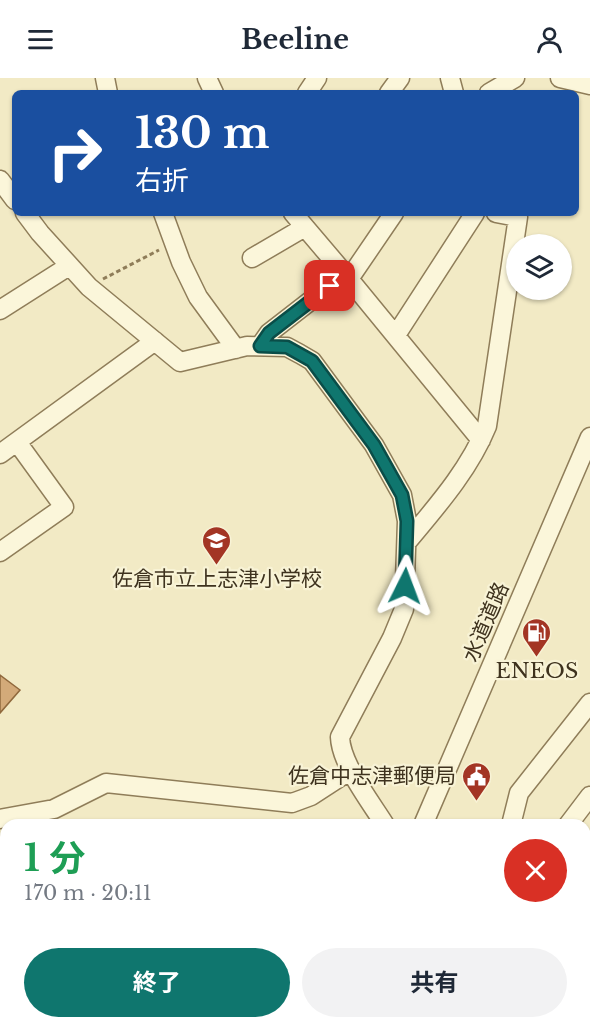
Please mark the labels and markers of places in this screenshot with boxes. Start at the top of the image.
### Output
pin [304,260,355,311]
school or university icon: 佐倉市立上志津小学校 [201,524,233,566]
place label: 佐倉市立上志津小学校 [112,566,322,592]
fuel station icon: ENEOS [521,616,553,658]
place label: ENEOS [496,658,578,684]
public building icon: 佐倉中志津郵便局 [461,760,493,802]
place label: 佐倉中志津郵便局 [288,763,456,789]

